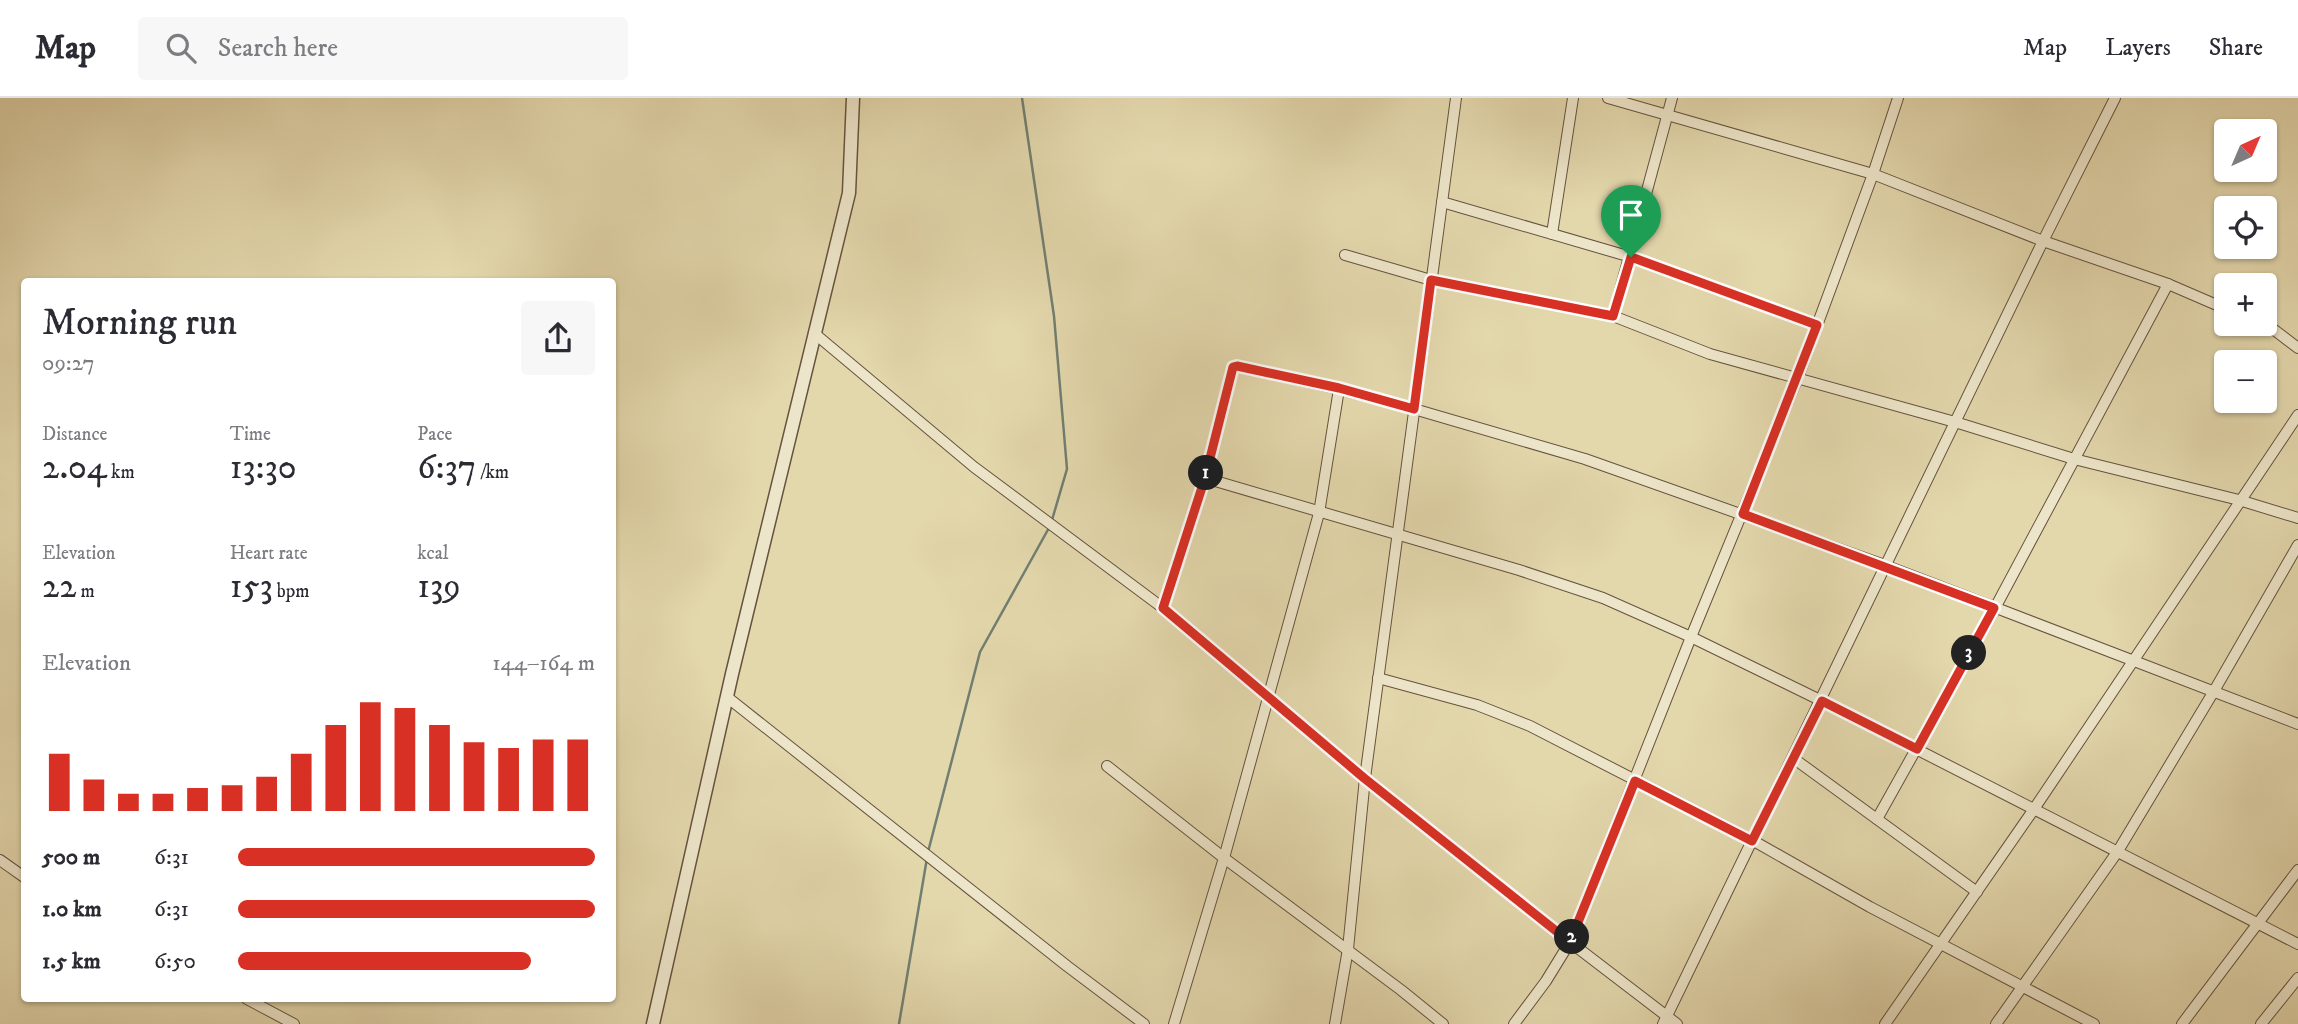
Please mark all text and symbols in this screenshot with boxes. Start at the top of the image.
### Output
search box [138,17,628,80]
text: Map [35,28,96,69]
icon: search [162,29,200,67]
text: Search here [218,32,338,65]
text: Map [2023,33,2067,63]
text: Layers [2105,33,2171,63]
text: Share [2209,33,2263,63]
north arrow [2214,119,2277,182]
map controls [2214,119,2277,413]
pin [1601,185,1661,257]
icon: arrive [1612,196,1650,234]
button: locate [2214,196,2277,259]
button: + [2214,273,2277,336]
text: Morning run [42,299,237,347]
button: share [521,301,595,375]
text: 09:27 [42,349,95,378]
button: − [2214,350,2277,413]
text: Distance [42,423,107,446]
text: Time [230,423,271,446]
text: Pace [417,423,452,446]
text: 2.04 [42,446,107,490]
text: 13:30 [230,446,297,490]
text: 6:37 [417,446,476,490]
pin: 1 [1188,456,1224,490]
text: km [107,461,135,484]
text: /km [476,461,509,484]
text: 1 [1202,461,1209,484]
text: Elevation [42,542,116,565]
text: Heart rate [230,542,308,565]
text: kcal [417,542,449,565]
text: 22 [42,565,76,609]
text: 153 [230,565,273,609]
text: 139 [417,565,461,609]
text: m [76,580,95,603]
text: bpm [273,580,310,603]
pin: 3 [1952,636,1986,670]
text: 3 [1965,641,1972,664]
text: Elevation [42,649,131,678]
text: 144–164 m [492,649,595,678]
text: 500 m [42,843,100,872]
text: 6:31 [154,843,189,872]
text: 1.0 km [42,895,102,924]
text: 6:31 [154,895,189,924]
pin: 2 [1554,920,1590,954]
text: 2 [1567,925,1576,948]
text: 1.5 km [42,947,101,976]
text: 6:50 [154,947,196,976]

